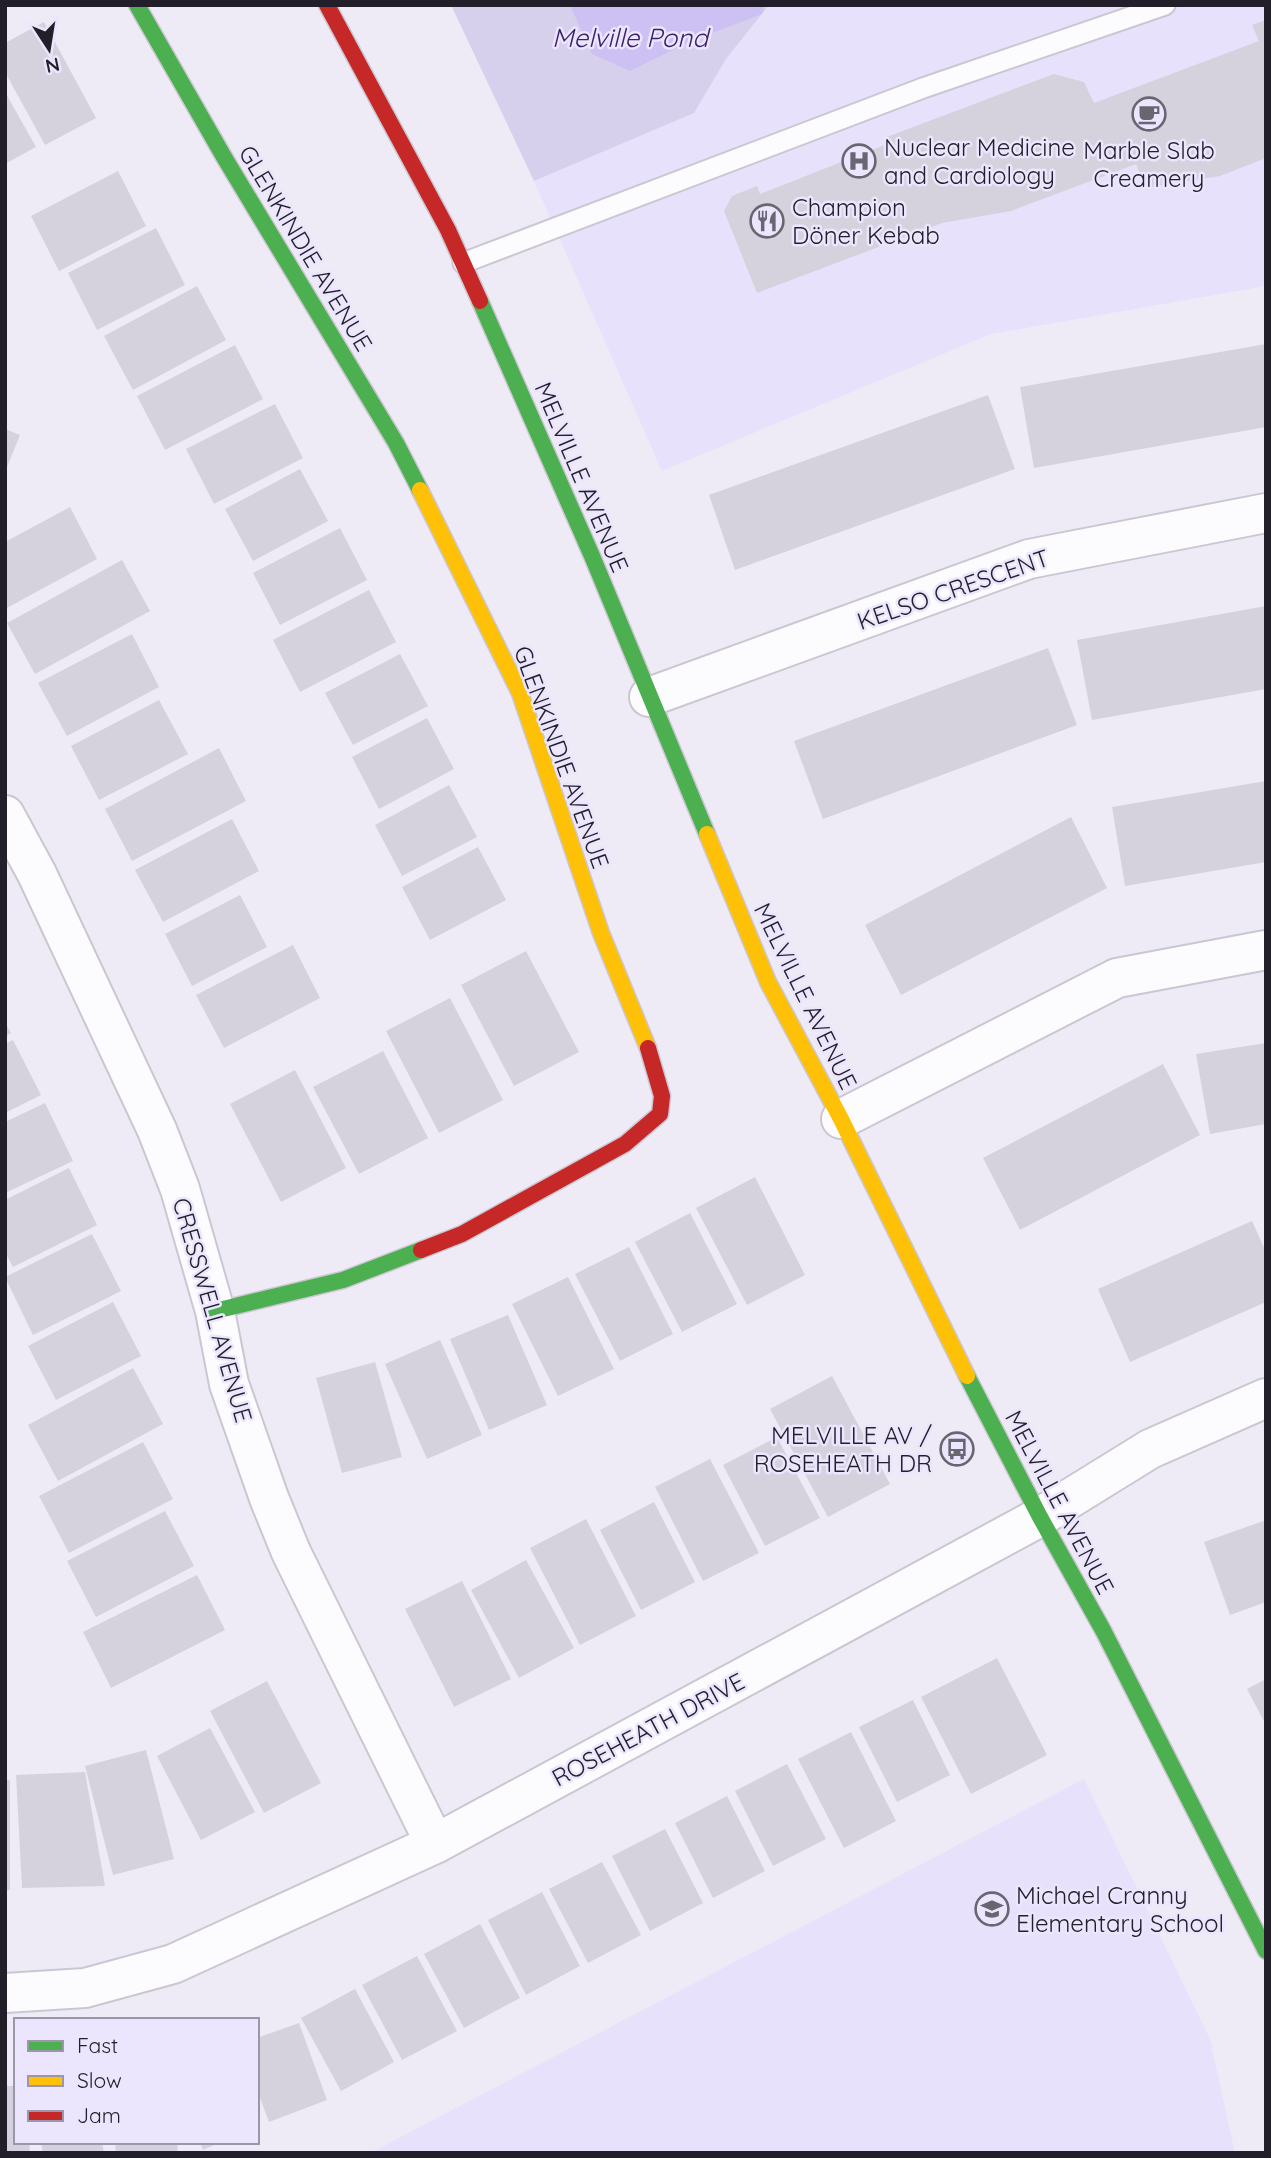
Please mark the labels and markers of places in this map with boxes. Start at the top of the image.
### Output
cafe icon: Marble Slab Creamery [1130,95,1168,133]
place label: Nuclear Medicine and Cardiology [884,132,1075,190]
place label: Marble Slab Creamery [1083,135,1215,193]
hospital icon: Nuclear Medicine and Cardiology [840,142,878,180]
place label: Champion Döner Kebab [792,192,940,250]
restaurant icon: Champion Döner Kebab [748,202,786,240]
place label: MELVILLE AV / ROSEHEATH DR [754,1420,932,1478]
bus stop icon: MELVILLE AV / ROSEHEATH DR [938,1430,976,1468]
place label: Michael Cranny Elementary School [1016,1880,1224,1938]
school or university icon: Michael Cranny Elementary School [973,1890,1011,1928]

